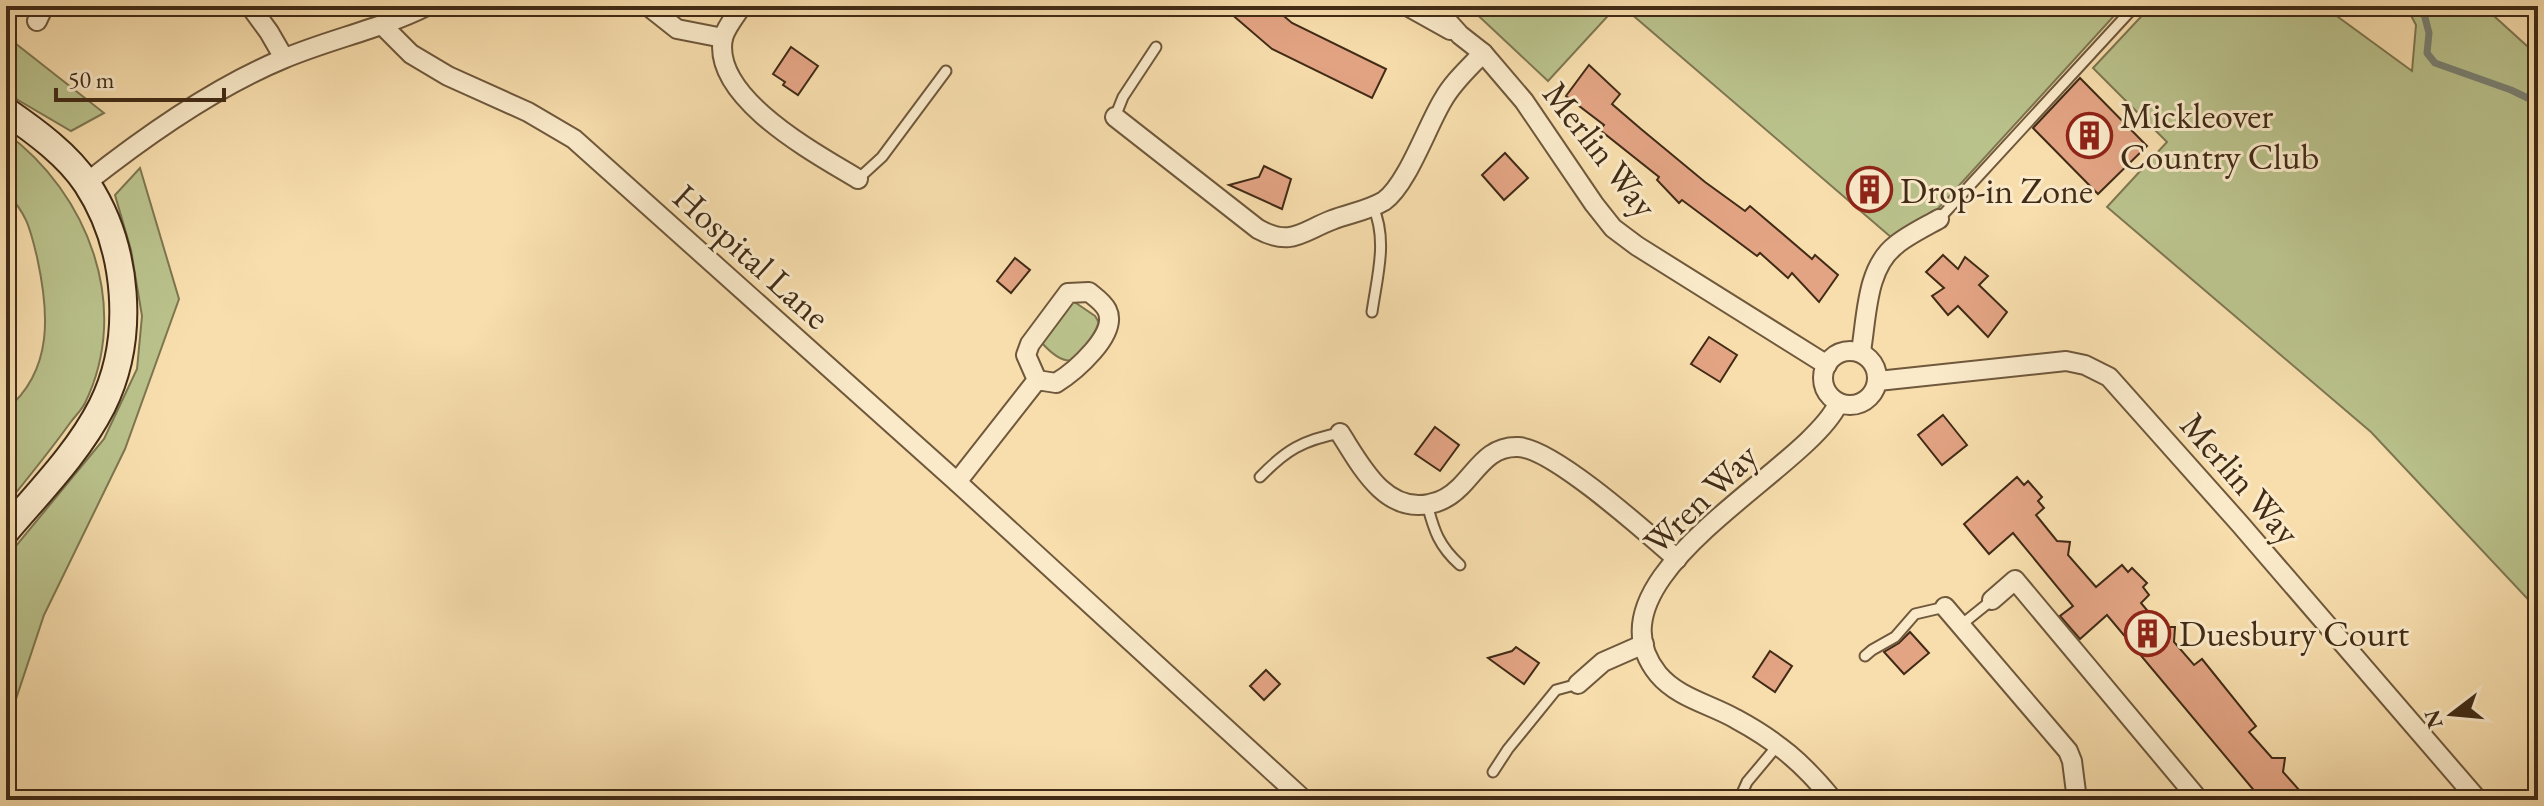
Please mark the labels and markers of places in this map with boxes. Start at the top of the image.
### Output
place label: Mickleover Country Club [2120,92,2319,180]
building icon: Mickleover Country Club [2065,112,2113,160]
building icon: Drop-in Zone [1845,166,1893,214]
place label: Drop-in Zone [1900,167,2093,214]
building icon: Duesbury Court [2124,609,2172,657]
place label: Duesbury Court [2179,610,2410,657]

